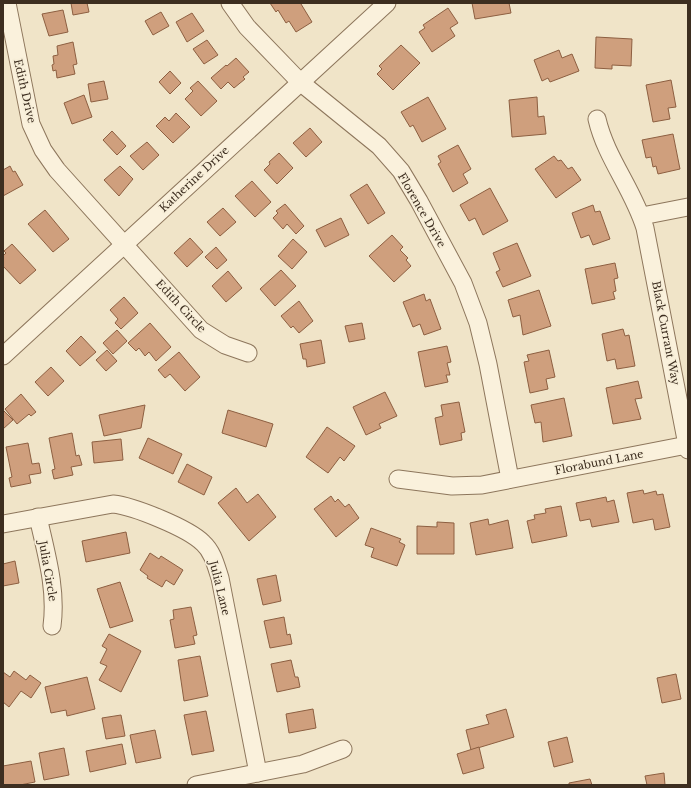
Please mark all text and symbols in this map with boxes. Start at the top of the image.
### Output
street label: Edith Drive [11,58,39,124]
street label: Katherine Drive [156,143,232,215]
street label: Florence Drive [395,170,449,250]
street label: Edith Circle [153,277,209,335]
street label: Black Currant Way [649,280,683,386]
street label: Florabund Lane [553,447,645,477]
street label: Julia Circle [35,538,60,602]
street label: Julia Lane [206,557,234,617]

